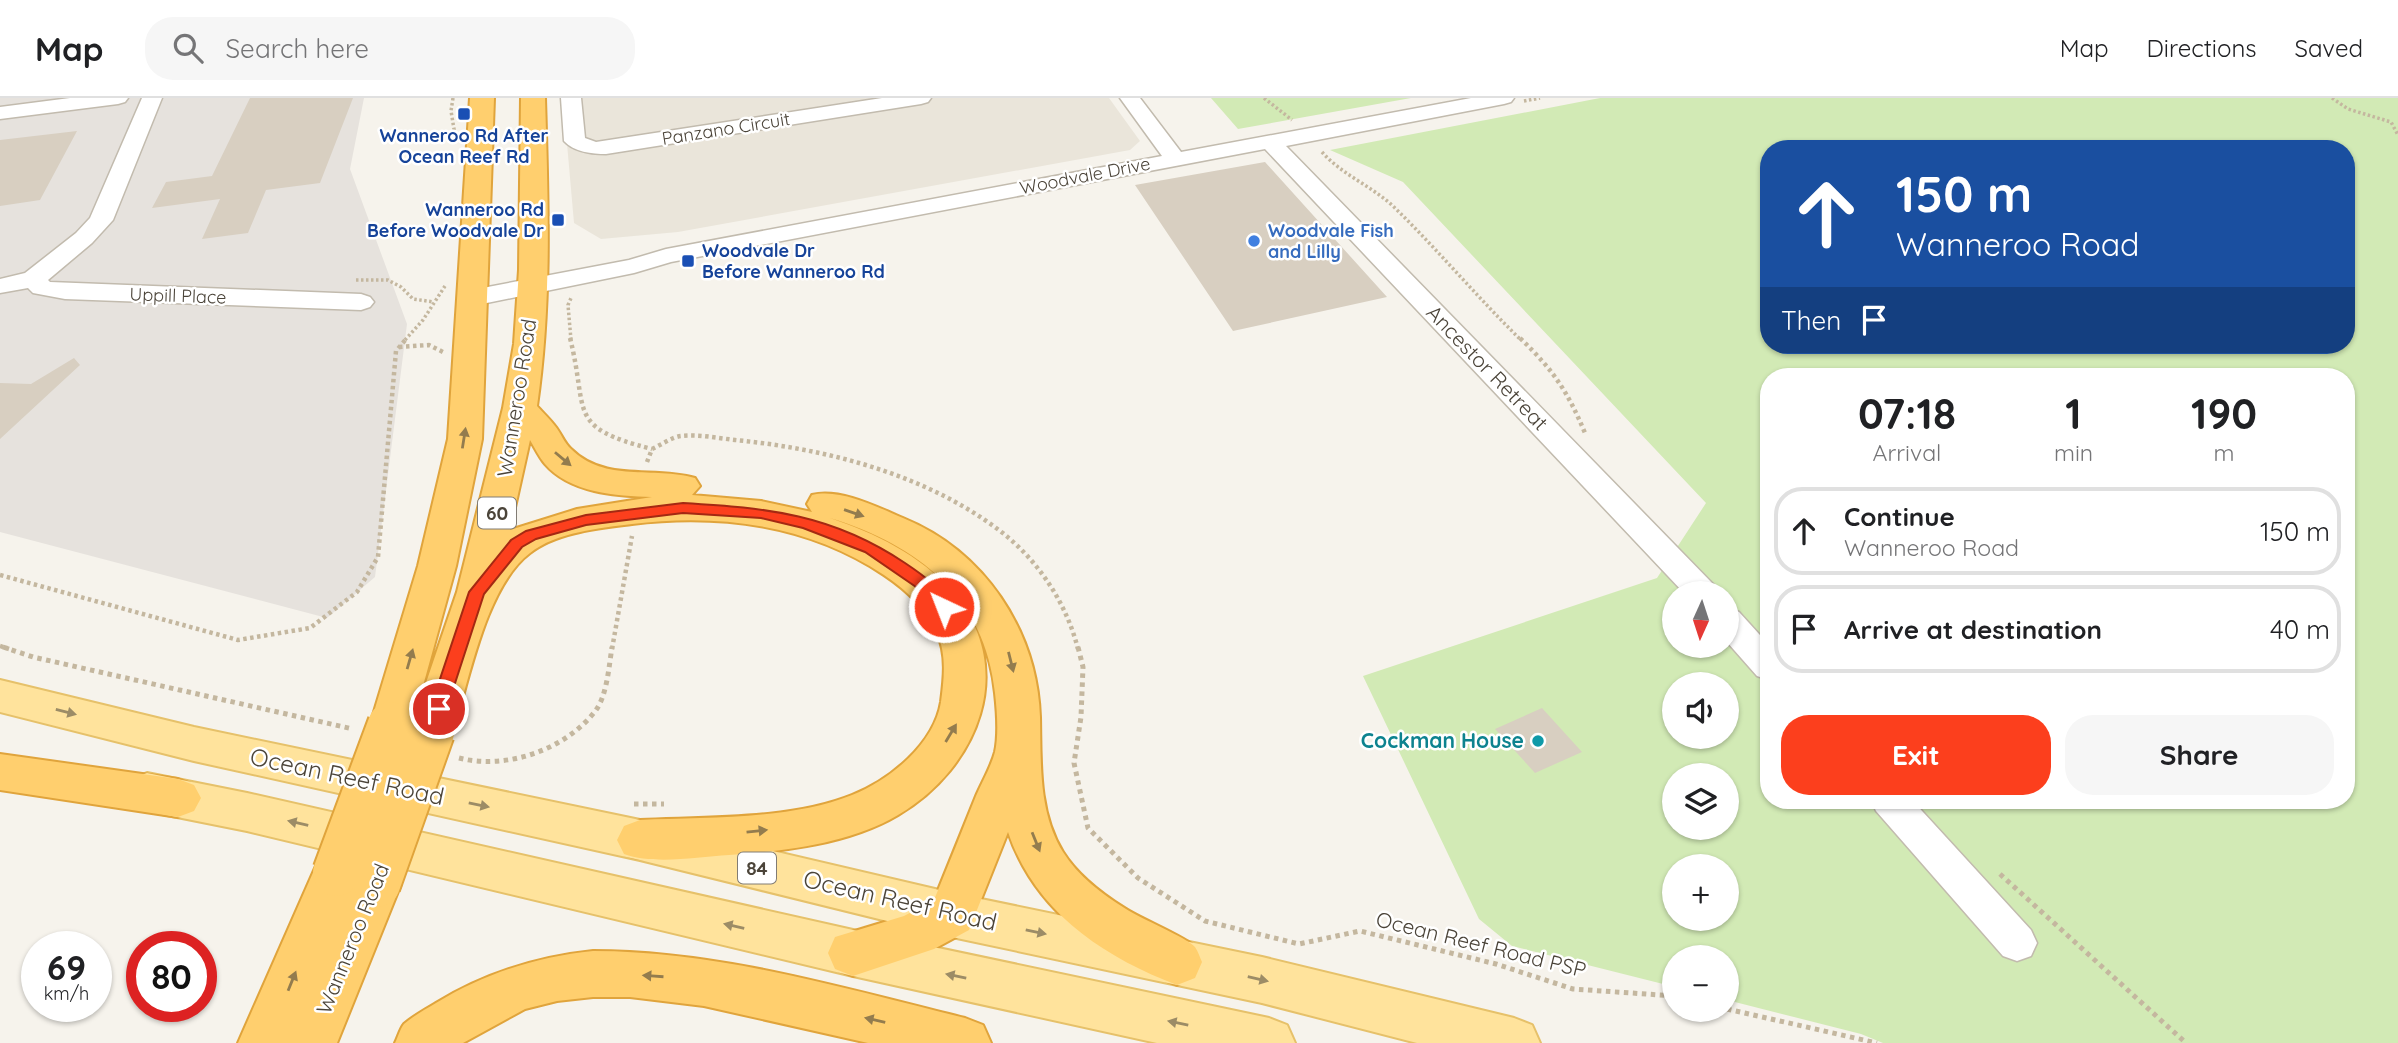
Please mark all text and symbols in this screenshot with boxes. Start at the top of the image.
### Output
search box [145,17,635,80]
text: Map [35,28,103,69]
icon: search [169,29,207,67]
text: Search here [225,32,369,65]
text: Map [2060,33,2109,63]
text: Directions [2147,33,2257,63]
text: Saved [2295,33,2363,63]
marker: Wanneroo Rd After Ocean Reef Rd [456,106,472,122]
street label: Panzano Circuit [660,107,792,150]
place label: Wanneroo Rd After Ocean Reef Rd [380,124,549,168]
street label: Woodvale Drive [1018,152,1152,199]
text: 150 m [1896,163,2032,224]
icon: ahead [1781,168,1872,259]
place label: Wanneroo Rd Before Woodvale Dr [367,198,544,242]
marker: Wanneroo Rd Before Woodvale Dr [550,212,566,228]
place label: Woodvale Fish and Lilly [1268,219,1394,263]
text: Wanneroo Road [1896,224,2140,264]
marker: Woodvale Fish and Lilly [1246,233,1262,249]
place label: Woodvale Dr Before Wanneroo Rd [702,239,885,283]
marker: Woodvale Dr Before Wanneroo Rd [680,253,696,269]
street label: Uppill Place [129,282,227,309]
street label: Ancestor Retreat [1421,299,1554,435]
icon: arrive [1855,301,1893,339]
text: Then [1781,304,1841,337]
street label: Wanneroo Road [491,317,541,479]
text: 07:18 [1858,387,1956,440]
text: 1 [2065,387,2082,440]
text: 190 [2191,387,2257,440]
one-way arrow [459,427,470,449]
text: Arrival [1873,438,1941,467]
text: min [2054,438,2093,467]
text: m [2214,438,2235,467]
one-way arrow [554,452,572,467]
road number: 60 [478,498,516,528]
text: Continue [1844,500,1955,533]
one-way arrow [844,508,865,519]
icon: ahead [1785,512,1823,550]
text: 150 m [2260,515,2330,548]
text: Wanneroo Road [1844,533,2019,562]
position arrow [907,570,981,644]
north arrow [1662,581,1740,658]
map controls [1662,581,1739,1022]
icon: arrive [1785,610,1823,648]
text: Arrive at destination [1844,613,2102,646]
text: 40 m [2270,613,2330,646]
one-way arrow [406,648,416,669]
one-way arrow [1006,651,1017,673]
button: sound [1662,672,1739,749]
pin [409,679,469,739]
icon: arrive [420,690,458,728]
one-way arrow [55,707,77,718]
button: Exit [1781,715,2051,795]
button: Share [2065,715,2334,795]
one-way arrow [945,724,957,743]
place label: Cockman House [1361,727,1524,753]
marker: Cockman House [1530,733,1546,749]
street label: Ocean Reef Road [248,741,447,811]
button: layers [1662,763,1739,840]
one-way arrow [468,800,490,811]
one-way arrow [286,818,308,829]
one-way arrow [746,826,768,837]
one-way arrow [1030,831,1041,852]
road number: 84 [738,852,776,884]
button: + [1662,854,1739,931]
street label: Wanneroo Road [310,860,394,1018]
street label: Ocean Reef Road [801,863,1000,937]
street label: Ocean Reef Road PSP [1374,905,1589,983]
one-way arrow [723,920,745,931]
one-way arrow [1025,927,1047,938]
speed limit sign: 80 [126,931,217,1022]
text: 69 [47,945,86,989]
button: − [1662,945,1739,1022]
one-way arrow [287,970,298,991]
one-way arrow [641,970,663,981]
one-way arrow [945,971,967,982]
one-way arrow [1247,974,1269,985]
text: km/h [44,982,89,1005]
one-way arrow [864,1015,886,1026]
one-way arrow [1167,1018,1189,1029]

